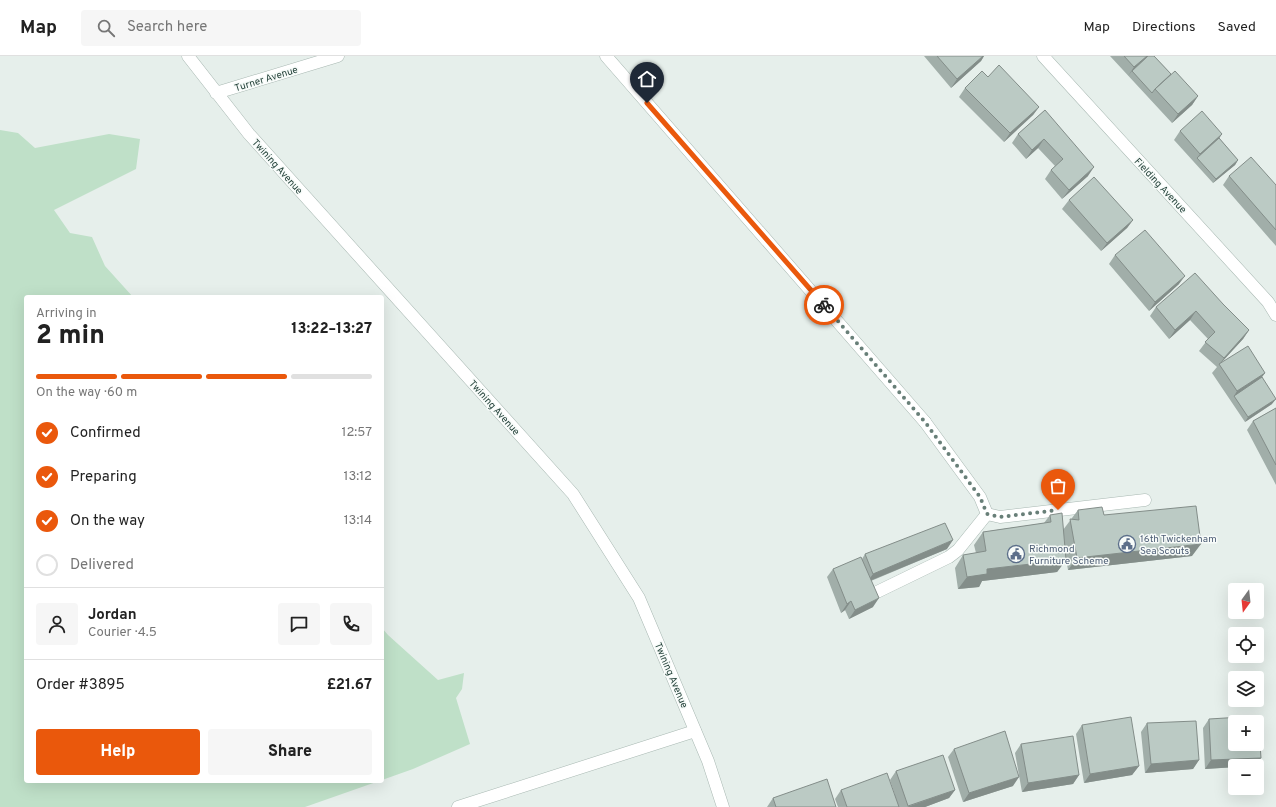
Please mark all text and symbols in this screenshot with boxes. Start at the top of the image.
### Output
search box [81,10,361,46]
text: Map [20,16,57,40]
icon: search [95,17,117,39]
text: Search here [127,18,207,37]
text: Map [1084,19,1110,36]
text: Directions [1132,19,1196,36]
text: Saved [1218,19,1256,36]
pin [630,62,664,103]
street label: Turner Avenue [233,64,300,95]
icon: home [636,68,658,90]
street label: Twining Avenue [249,137,305,197]
street label: Fielding Avenue [1131,156,1189,216]
courier [804,285,844,325]
icon: bike [813,294,835,316]
text: Arriving in [36,306,97,322]
text: 2 min [36,320,105,353]
text: 13:22–13:27 [291,320,372,339]
street label: Twining Avenue [466,378,522,438]
text: On the way · 60 m [36,385,137,401]
icon: check [36,422,58,444]
text: Confirmed [70,424,141,443]
text: 12:57 [342,425,372,441]
icon: check [36,466,58,488]
text: Preparing [70,468,137,487]
text: 13:12 [344,469,372,485]
pin [1041,469,1075,510]
icon: bag [1047,475,1069,497]
icon: check [36,510,58,532]
text: On the way [70,512,145,531]
text: 13:14 [344,513,372,529]
place label: 16th Twickenham Sea Scouts [1140,533,1217,558]
public building icon: 16th Twickenham Sea Scouts [1117,534,1137,554]
place label: Richmond Furniture Scheme [1029,543,1109,568]
public building icon: Richmond Furniture Scheme [1006,544,1026,564]
text: Delivered [70,556,134,575]
north arrow [1228,583,1264,619]
map controls [1228,583,1264,795]
button: person [36,603,78,645]
button: chat [278,603,320,645]
button: phone [330,603,372,645]
text: Jordan [88,606,137,625]
text: Courier · 4.5 [88,625,157,641]
button: locate [1228,627,1264,663]
street label: Twining Avenue [651,641,690,710]
button: layers [1228,671,1264,707]
text: Order #3895 [36,676,125,695]
text: £21.67 [327,676,372,695]
button: + [1228,715,1264,751]
button: Help [36,729,200,775]
button: Share [208,729,372,775]
button: − [1228,759,1264,795]

